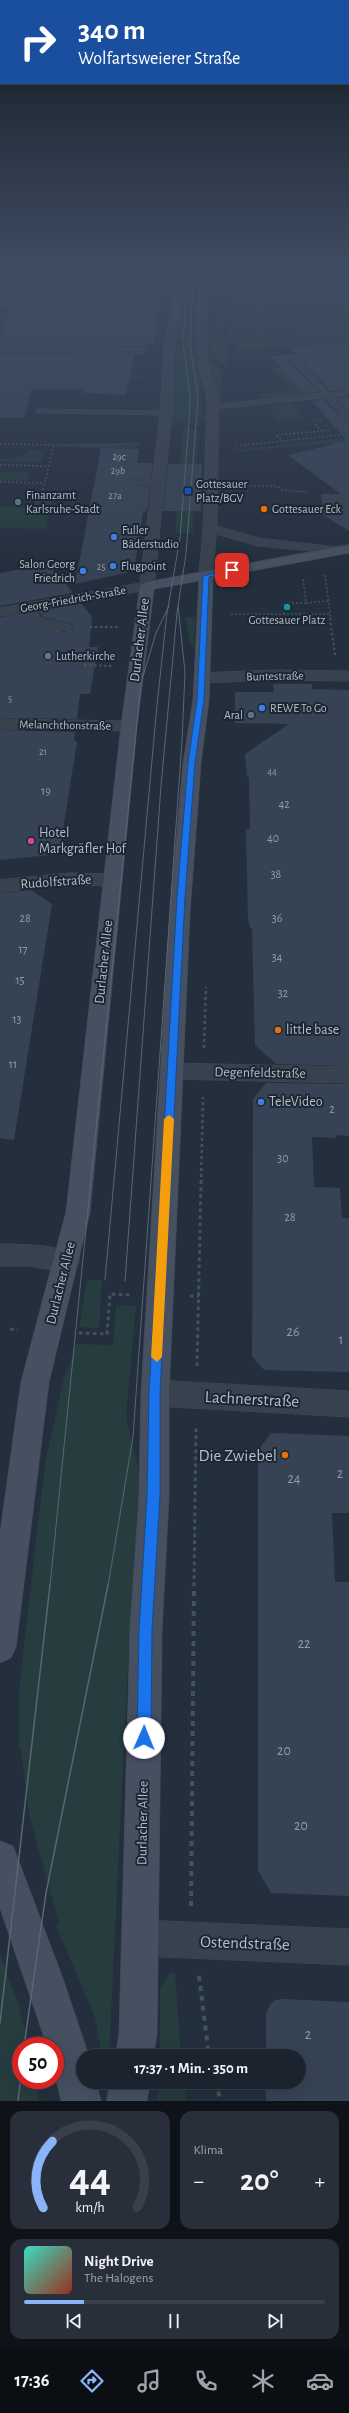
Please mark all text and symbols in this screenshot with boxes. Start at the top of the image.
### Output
icon: right [12,16,64,68]
text: 340 m [78,17,146,45]
text: Wolfartsweierer Straße [78,50,240,68]
house number: 29c [112,452,126,462]
house number: 29b [111,466,125,476]
place label: Gottesauer Platz/BGV [196,478,247,504]
marker: Gottesauer Platz/BGV [183,486,193,496]
place label: Finanzamt Karlsruhe-Stadt [26,489,100,515]
house number: 27a [108,491,122,501]
marker: Finanzamt Karlsruhe-Stadt [13,497,23,507]
place label: Gottesauer Eck [272,503,341,515]
marker: Gottesauer Eck [259,504,269,514]
place label: Fuller Bäderstudio [122,524,179,550]
marker: Fuller Bäderstudio [109,532,119,542]
pin [215,553,249,587]
place label: Salon Georg Friedrich [19,558,75,584]
icon: arrive [221,559,243,581]
place label: Flugpoint [121,560,166,572]
marker: Flugpoint [108,561,118,571]
house number: 25 [97,562,105,572]
marker: Salon Georg Friedrich [78,566,88,576]
street label: Georg-Friedrich-Straße [19,584,127,614]
street label: Durlacher Allee [128,597,152,683]
marker: Gottesauer Platz [282,602,292,612]
place label: Gottesauer Platz [249,614,325,626]
place label: Lutherkirche [56,650,115,662]
marker: Lutherkirche [43,651,53,661]
street label: Buntestraße [246,669,304,683]
house number: 5 [8,694,12,704]
place label: REWE To Go [270,702,327,714]
marker: REWE To Go [257,703,267,713]
place label: Aral [224,709,243,721]
marker: Aral [246,710,256,720]
street label: Melanchthonstraße [19,718,111,732]
house number: 21 [39,747,47,757]
house number: 44 [267,767,277,777]
house number: 19 [41,785,51,797]
house number: 42 [278,798,290,810]
place label: Hotel Markgräfler Hof [39,826,127,856]
house number: 40 [267,832,279,844]
marker: Hotel Markgräfler Hof [26,836,36,846]
house number: 38 [271,868,282,880]
street label: Rudolfstraße [20,873,92,891]
house number: 28 [19,912,31,924]
house number: 36 [272,912,283,924]
street label: Durlacher Allee [93,919,115,1005]
house number: 17 [18,943,28,955]
house number: 34 [272,951,283,963]
house number: 15 [15,974,25,986]
house number: 32 [278,987,289,999]
house number: 13 [12,1013,22,1025]
place label: little base [286,1023,339,1037]
marker: little base [273,1025,283,1035]
house number: 11 [9,1058,17,1070]
street label: Degenfeldstraße [214,1065,306,1081]
place label: TeleVideo [269,1095,323,1109]
marker: TeleVideo [256,1097,266,1107]
house number: 2 [329,1103,335,1115]
house number: 30 [277,1152,289,1164]
house number: 28 [284,1211,296,1223]
street label: Durlacher Allee [44,1240,78,1326]
house number: 26 [287,1325,299,1339]
house number: 1 [339,1333,343,1347]
street label: Lachnerstraße [204,1388,300,1410]
place label: Die Zwiebel [198,1447,277,1464]
marker: Die Zwiebel [280,1450,290,1460]
house number: 2 [337,1467,343,1481]
house number: 24 [287,1472,301,1486]
house number: 22 [298,1637,310,1651]
position arrow [123,1717,165,1759]
house number: 20 [277,1744,291,1758]
street label: Durlacher Allee [135,1781,151,1865]
house number: 20 [294,1819,308,1833]
street label: Ostendstraße [200,1933,290,1953]
house number: 2 [305,2028,311,2042]
speed limit sign: 50 [12,2037,64,2089]
text: 17:37 · 1 Min. · 350 m [134,2061,248,2076]
text: Klima [194,2144,223,2157]
text: 44 [69,2158,111,2199]
text: 20° [240,2166,279,2196]
text: − [194,2170,204,2192]
text: + [314,2170,325,2192]
text: km/h [75,2201,104,2215]
text: Night Drive [84,2254,154,2269]
text: The Halogens [84,2272,153,2285]
icon: previous [63,2310,85,2332]
icon: pause [163,2310,185,2332]
icon: next [264,2310,286,2332]
icon: directions [78,2367,106,2395]
icon: music [135,2367,163,2395]
icon: phone [192,2367,220,2395]
icon: climate [249,2367,277,2395]
icon: car [306,2367,334,2395]
text: 17:36 [15,2372,49,2390]

